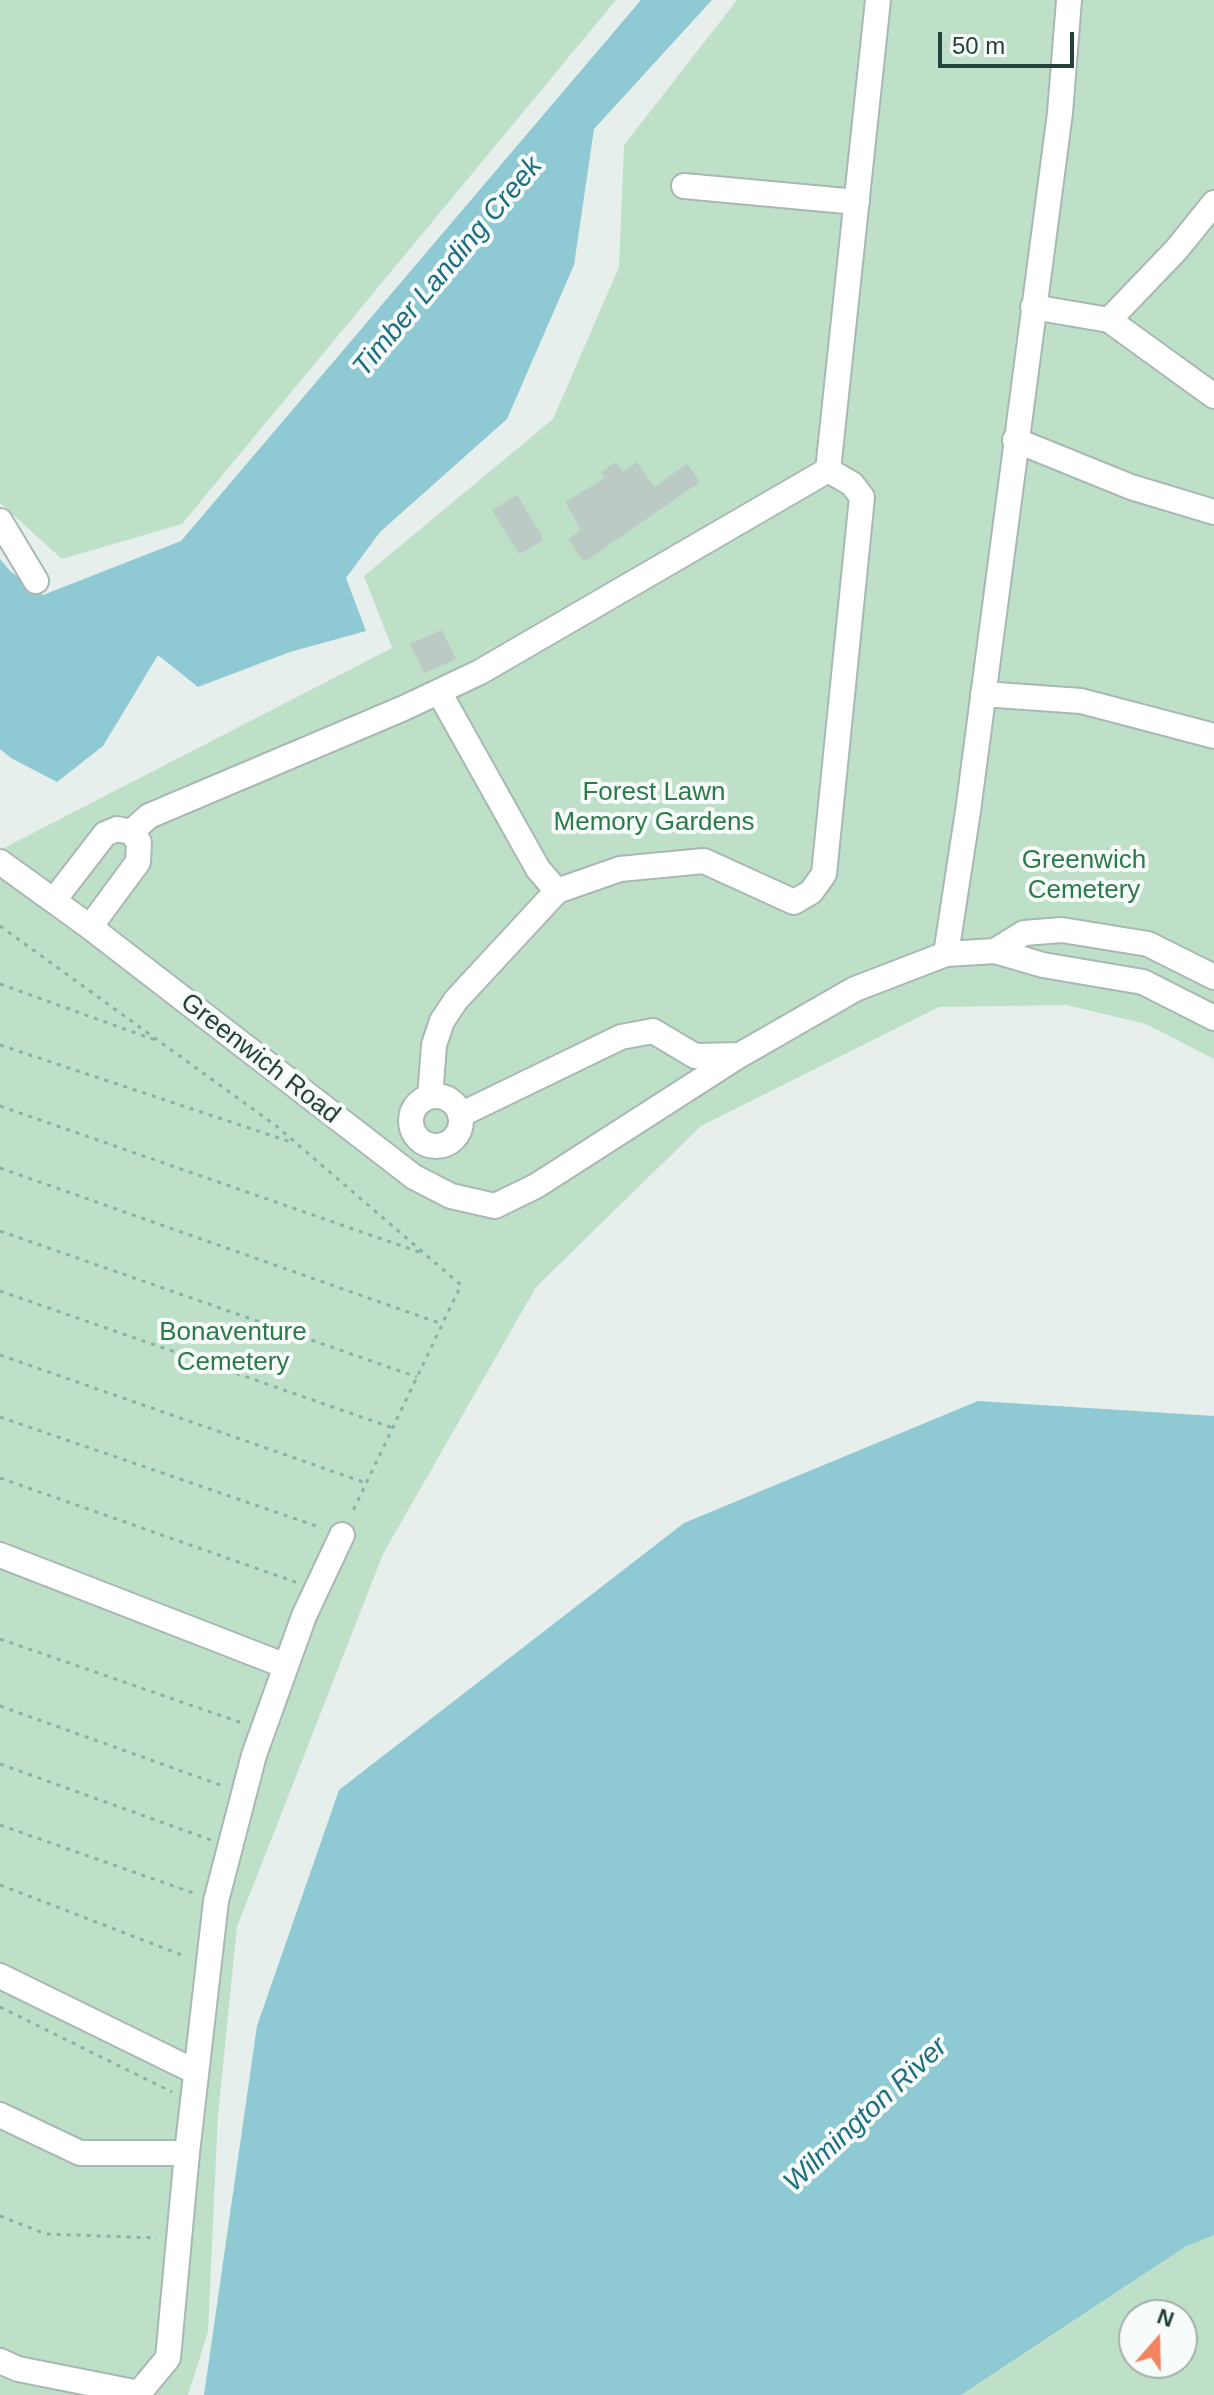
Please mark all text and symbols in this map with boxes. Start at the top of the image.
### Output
scale bar [942,16,1078,66]
text: 50 m [952,32,1005,59]
water label: Timber Landing Creek [346,150,550,384]
park label: Forest Lawn Memory Gardens [554,777,754,838]
park label: Greenwich Cemetery [1022,845,1146,906]
street label: Greenwich Road [174,987,346,1131]
park label: Bonaventure Cemetery [159,1317,307,1378]
water label: Wilmington River [777,2031,955,2199]
north arrow [1118,2299,1198,2379]
text: N [1154,2303,1177,2332]

